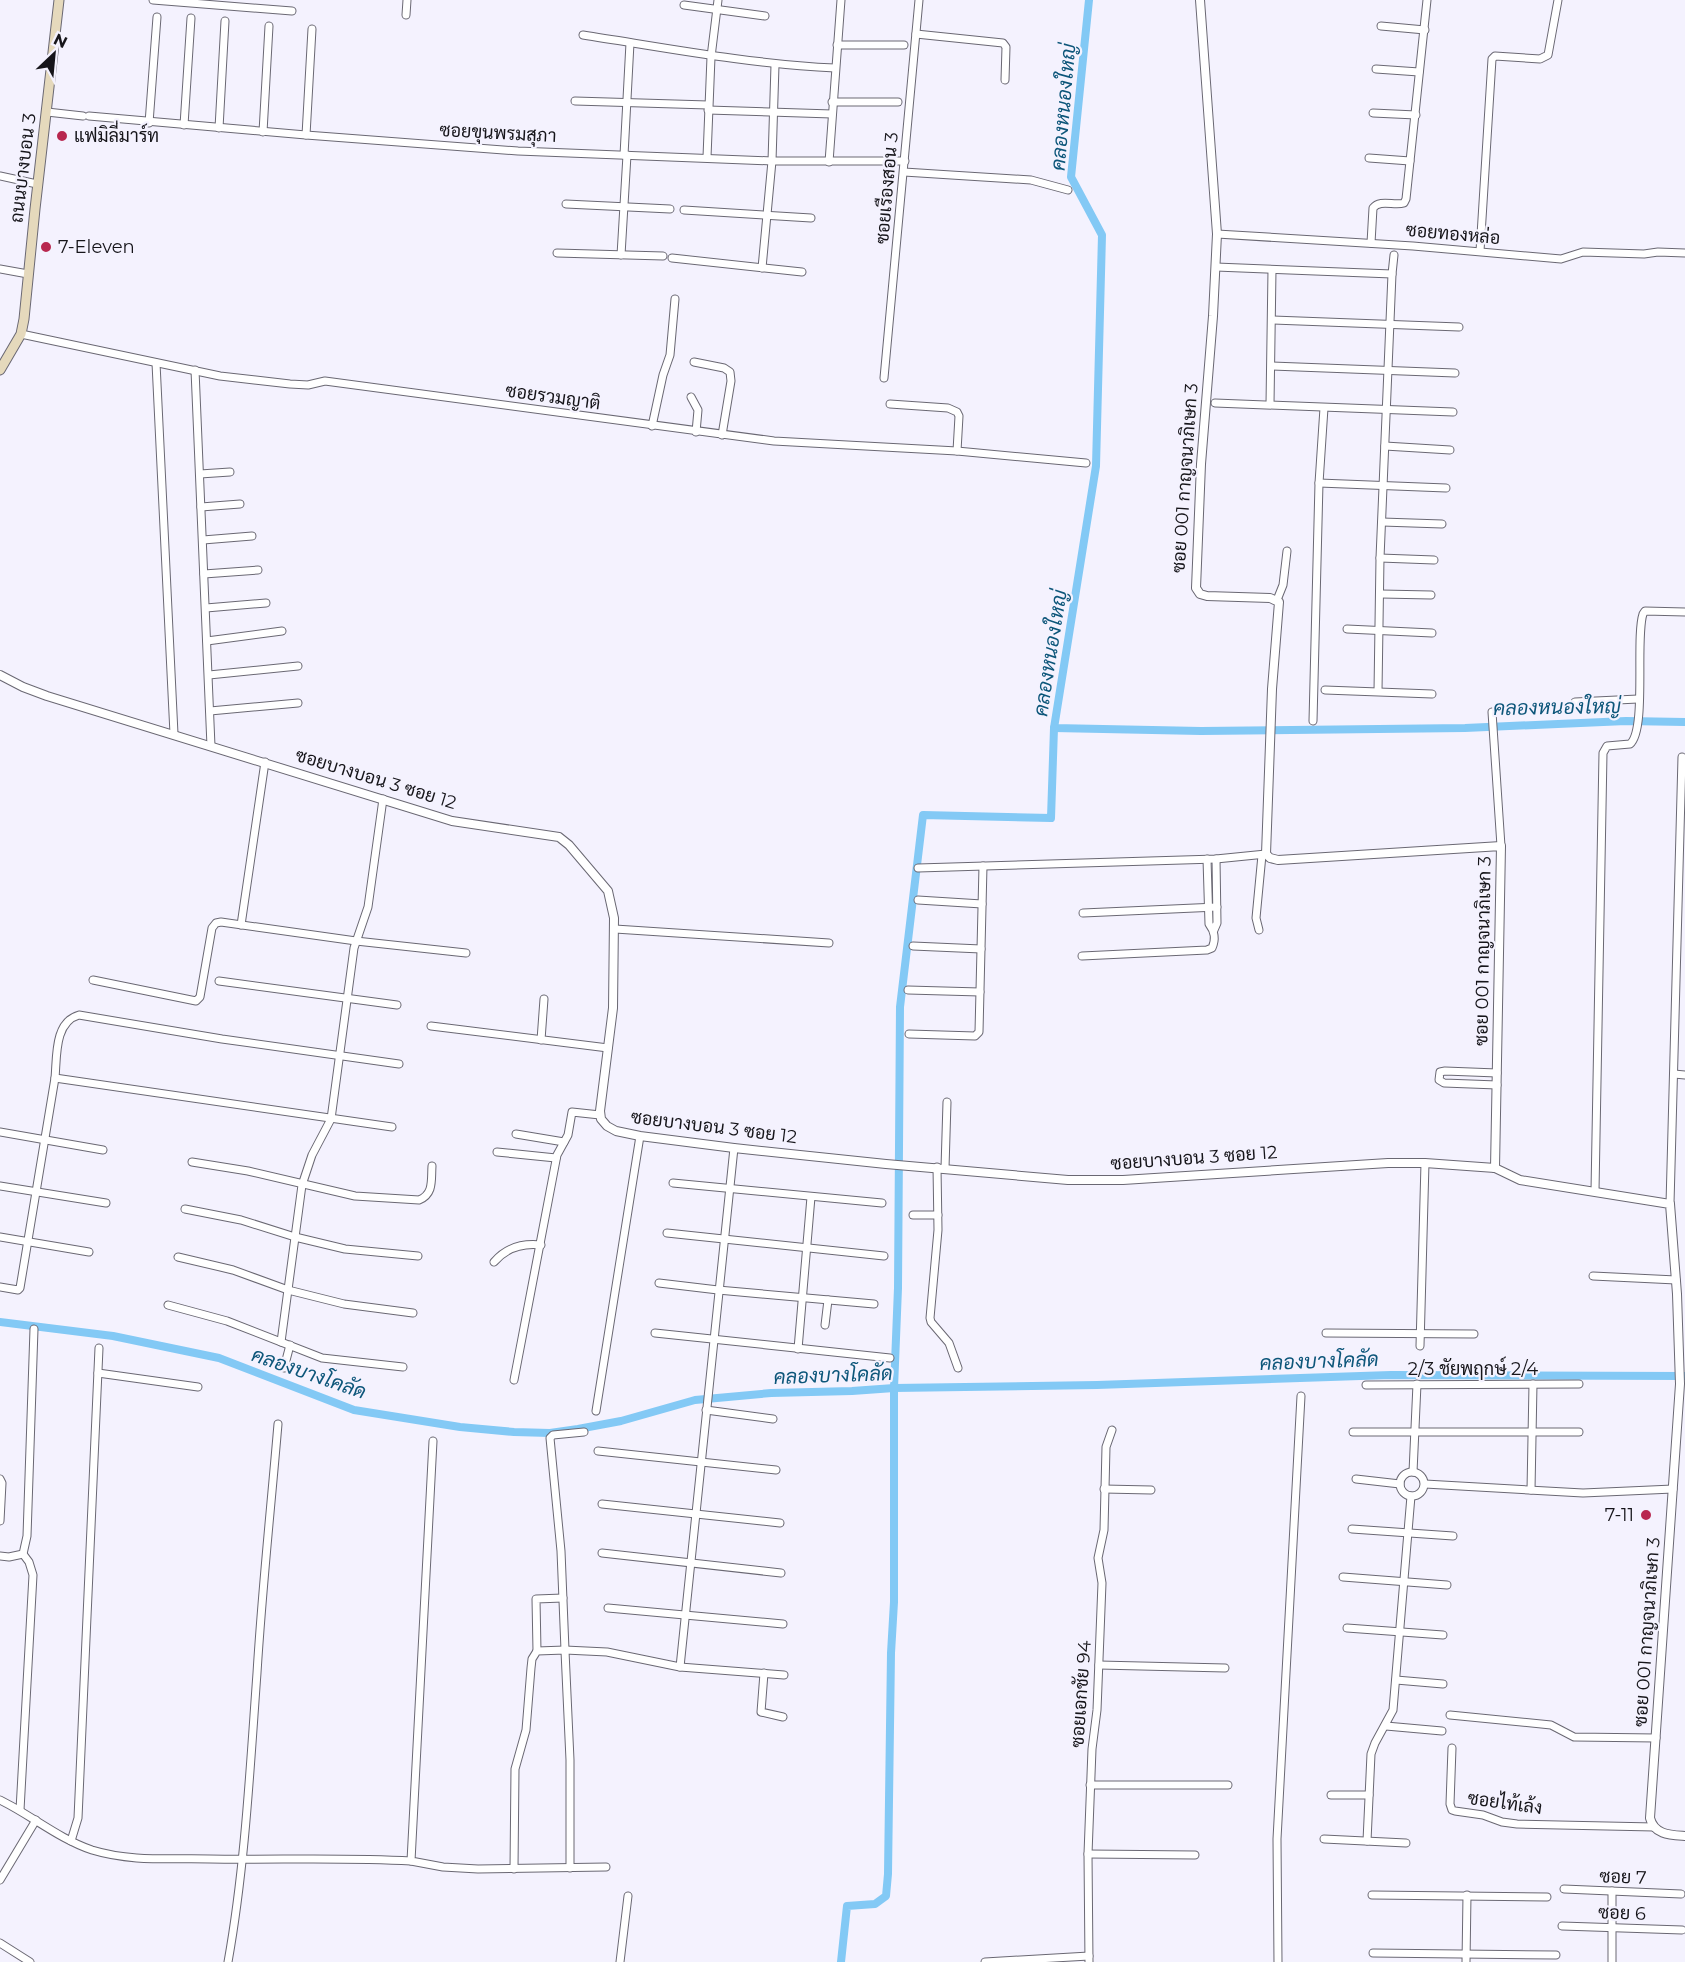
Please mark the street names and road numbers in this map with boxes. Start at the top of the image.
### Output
street label: ถนนบางบอน 3 [5,112,41,224]
street label: ซอยขุนพรมสุภา [439,119,557,148]
street label: ซอยเรืองสอน 3 [870,131,903,245]
street label: ซอยทองหล่อ [1405,218,1501,249]
street label: ซอยรวมญาติ [504,379,602,415]
street label: ซอย 001 กาญจนาภิเษก 3 [1167,382,1203,574]
street label: ซอยบางบอน 3 ซอย 12 [293,744,459,814]
street label: ซอย 001 กาญจนาภิเษก 3 [1470,856,1496,1046]
street label: ซอยบางบอน 3 ซอย 12 [630,1106,798,1148]
street label: ซอยบางบอน 3 ซอย 12 [1110,1141,1278,1175]
street label: 2/3 ชัยพฤกษ์ 2/4 [1408,1356,1538,1380]
street label: ซอย 001 กาญจนาภิเษก 3 [1629,1536,1665,1728]
street label: ซอยเอกชัย 94 [1066,1640,1096,1748]
street label: ซอยไท้เล้ง [1466,1785,1544,1819]
street label: ซอย 7 [1599,1865,1647,1889]
street label: ซอย 6 [1598,1901,1646,1925]

